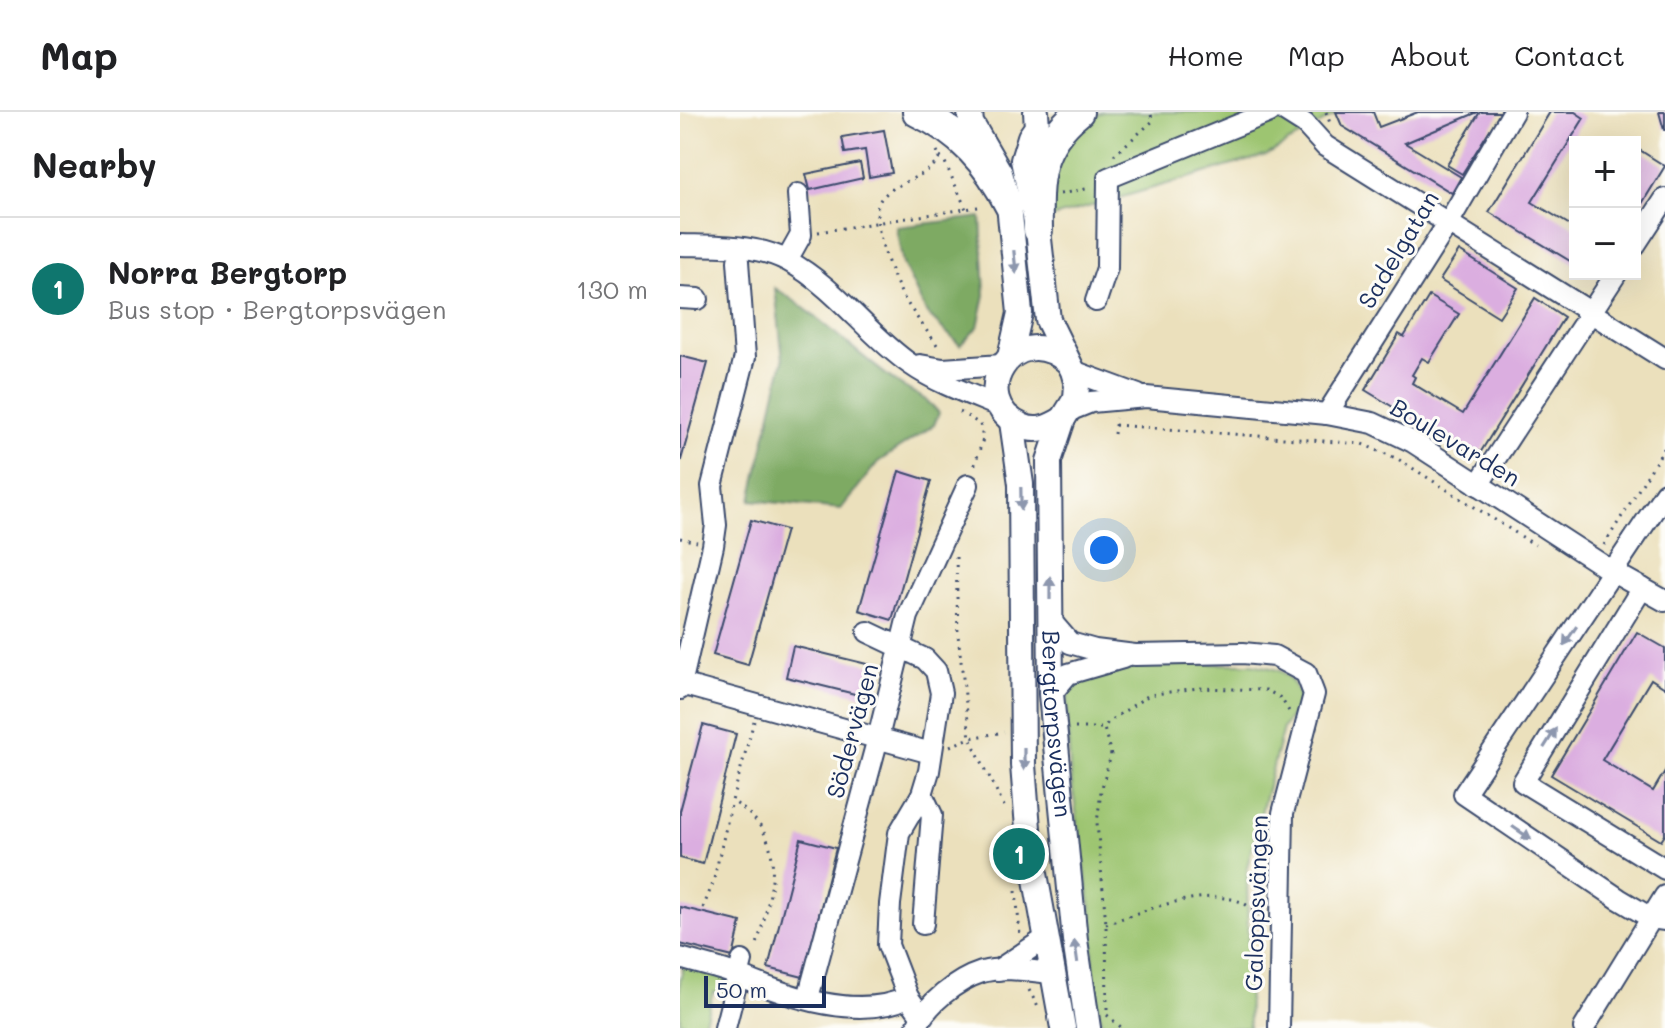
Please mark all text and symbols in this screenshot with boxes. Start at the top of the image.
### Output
text: Map [40,30,118,80]
text: Home [1168,37,1244,73]
text: Map [1288,37,1345,73]
text: About [1389,37,1470,73]
text: Contact [1514,37,1625,73]
map controls [1569,136,1641,280]
button: + [1569,136,1641,208]
text: Nearby [32,142,157,187]
street label: Sadelgatan [1350,185,1445,314]
button: − [1569,208,1641,280]
one-way arrow [1009,250,1022,275]
text: Norra Bergtorp [108,252,347,292]
text: 1 [52,272,64,306]
text: 130 m [576,272,648,306]
text: Bus stop · Bergtorpsvägen [108,292,446,326]
street label: Boulevarden [1385,391,1526,493]
one-way arrow [1015,487,1027,512]
your location [1084,530,1124,570]
one-way arrow [1044,575,1056,600]
one-way arrow [1562,626,1577,647]
street label: Bergtorpsvägen [1036,630,1080,819]
street label: Södervägen [819,660,884,802]
one-way arrow [1542,727,1556,749]
one-way arrow [1017,747,1030,772]
street label: Galoppsvängen [1237,814,1274,992]
pin: 1 [993,824,1045,884]
one-way arrow [1512,826,1533,841]
one-way arrow [1069,938,1082,963]
scale bar [704,972,826,1008]
text: 50 m [716,975,767,1004]

